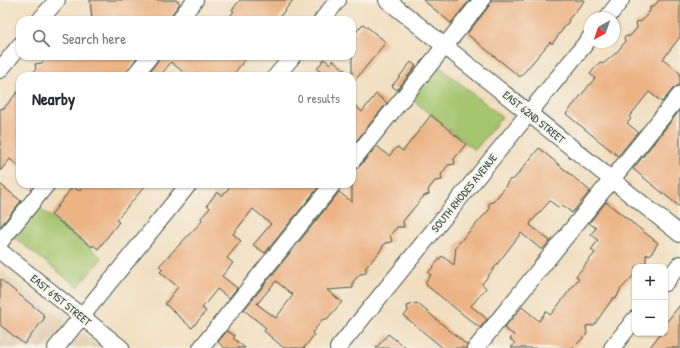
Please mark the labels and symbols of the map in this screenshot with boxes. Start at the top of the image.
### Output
north arrow [584,12,620,48]
street label: EAST 62ND STREET [500,88,569,147]
street label: SOUTH RHODES AVENUE [428,151,500,235]
street label: EAST 61ST STREET [28,271,95,329]

